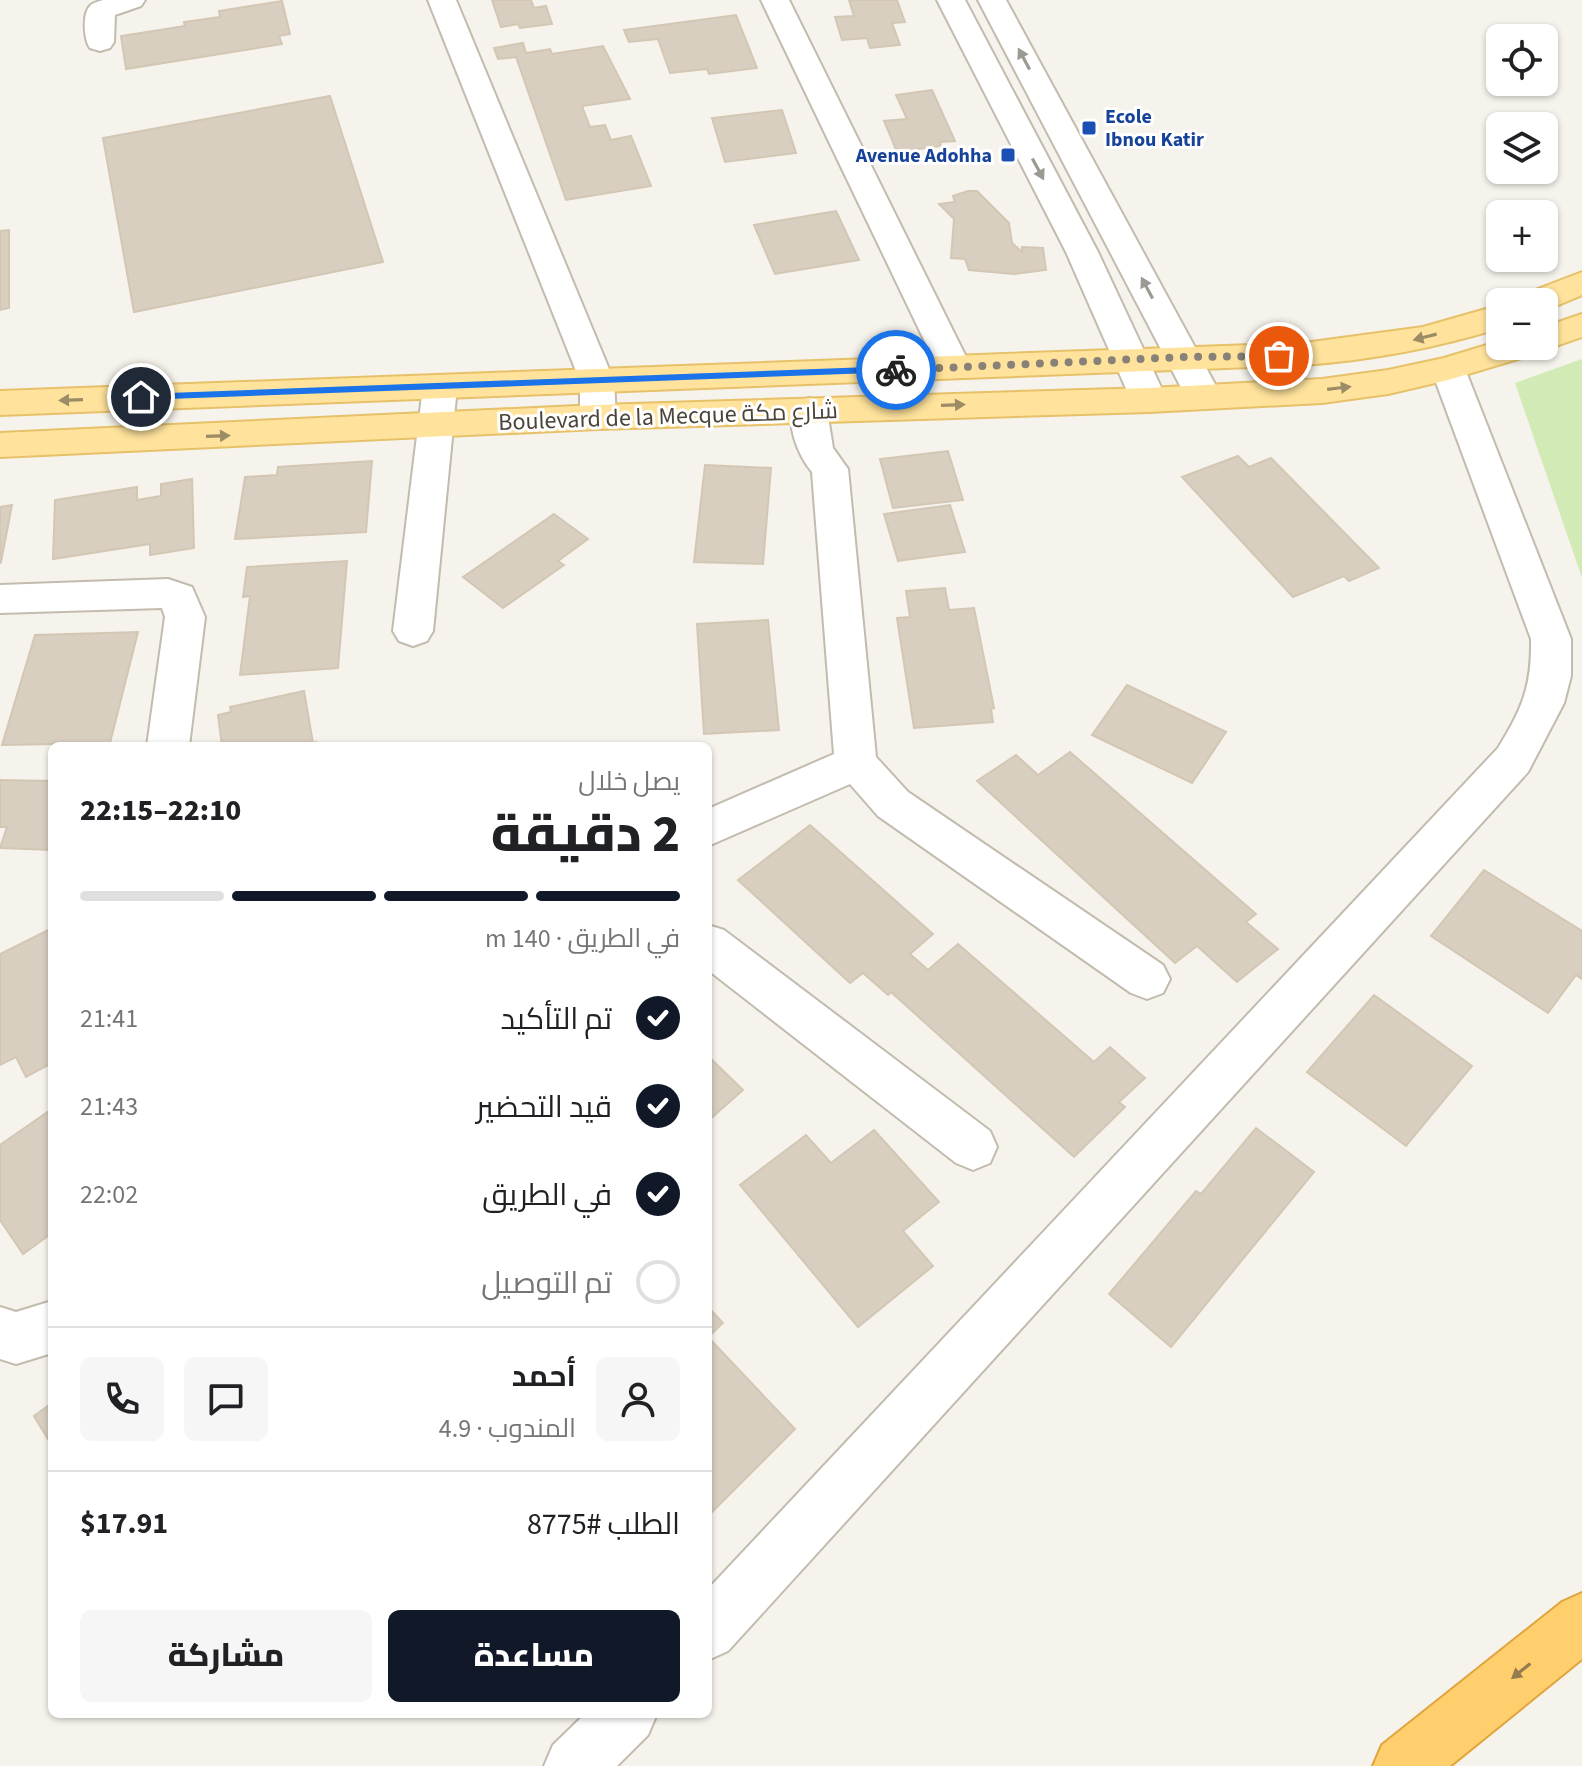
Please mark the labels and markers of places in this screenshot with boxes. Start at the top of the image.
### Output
place label: Ecole Ibnou Katir [1105,103,1204,154]
marker: Ecole Ibnou Katir [1080,119,1098,137]
place label: Avenue Adohha [855,142,992,170]
marker: Avenue Adohha [999,146,1017,164]
pin [1245,322,1313,390]
pin [107,363,175,431]

